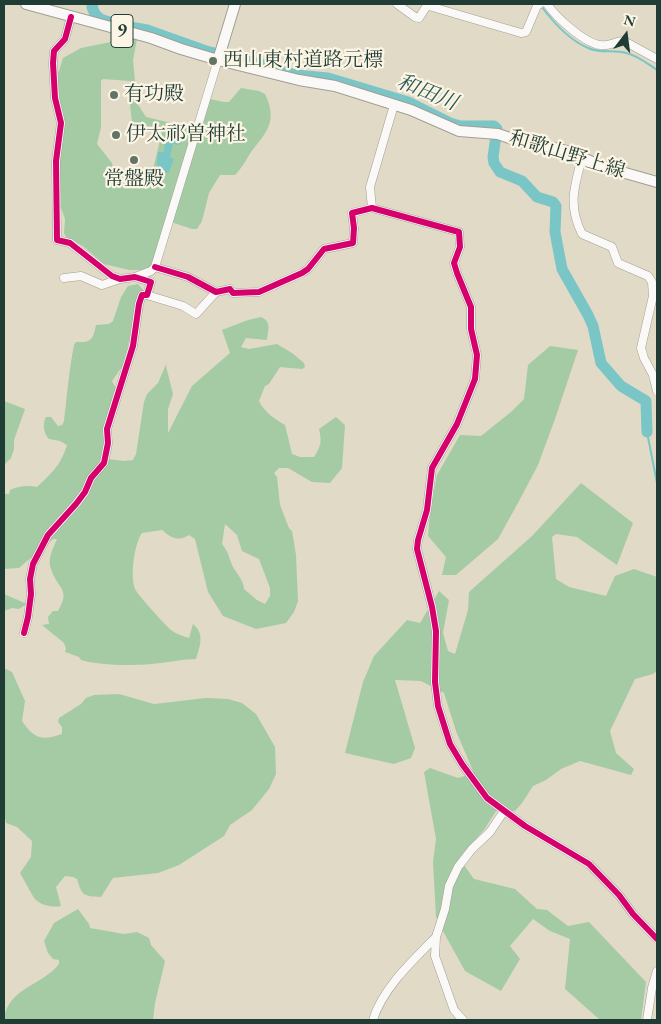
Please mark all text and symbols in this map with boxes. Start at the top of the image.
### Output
north arrow [601,10,651,60]
text: N [622,10,638,31]
road number: 9 [111,15,133,48]
place label: 西山東村道路元標 [223,49,383,73]
marker: 西山東村道路元標 [207,55,219,67]
water label: 和田川 [393,70,461,116]
place label: 有功殿 [124,83,184,107]
marker: 有功殿 [108,89,120,101]
place label: 伊太祁曽神社 [126,123,246,147]
street label: 和歌山野上線 [506,126,628,184]
marker: 伊太祁曽神社 [110,129,122,141]
marker: 常盤殿 [128,154,140,166]
place label: 常盤殿 [104,168,164,192]

